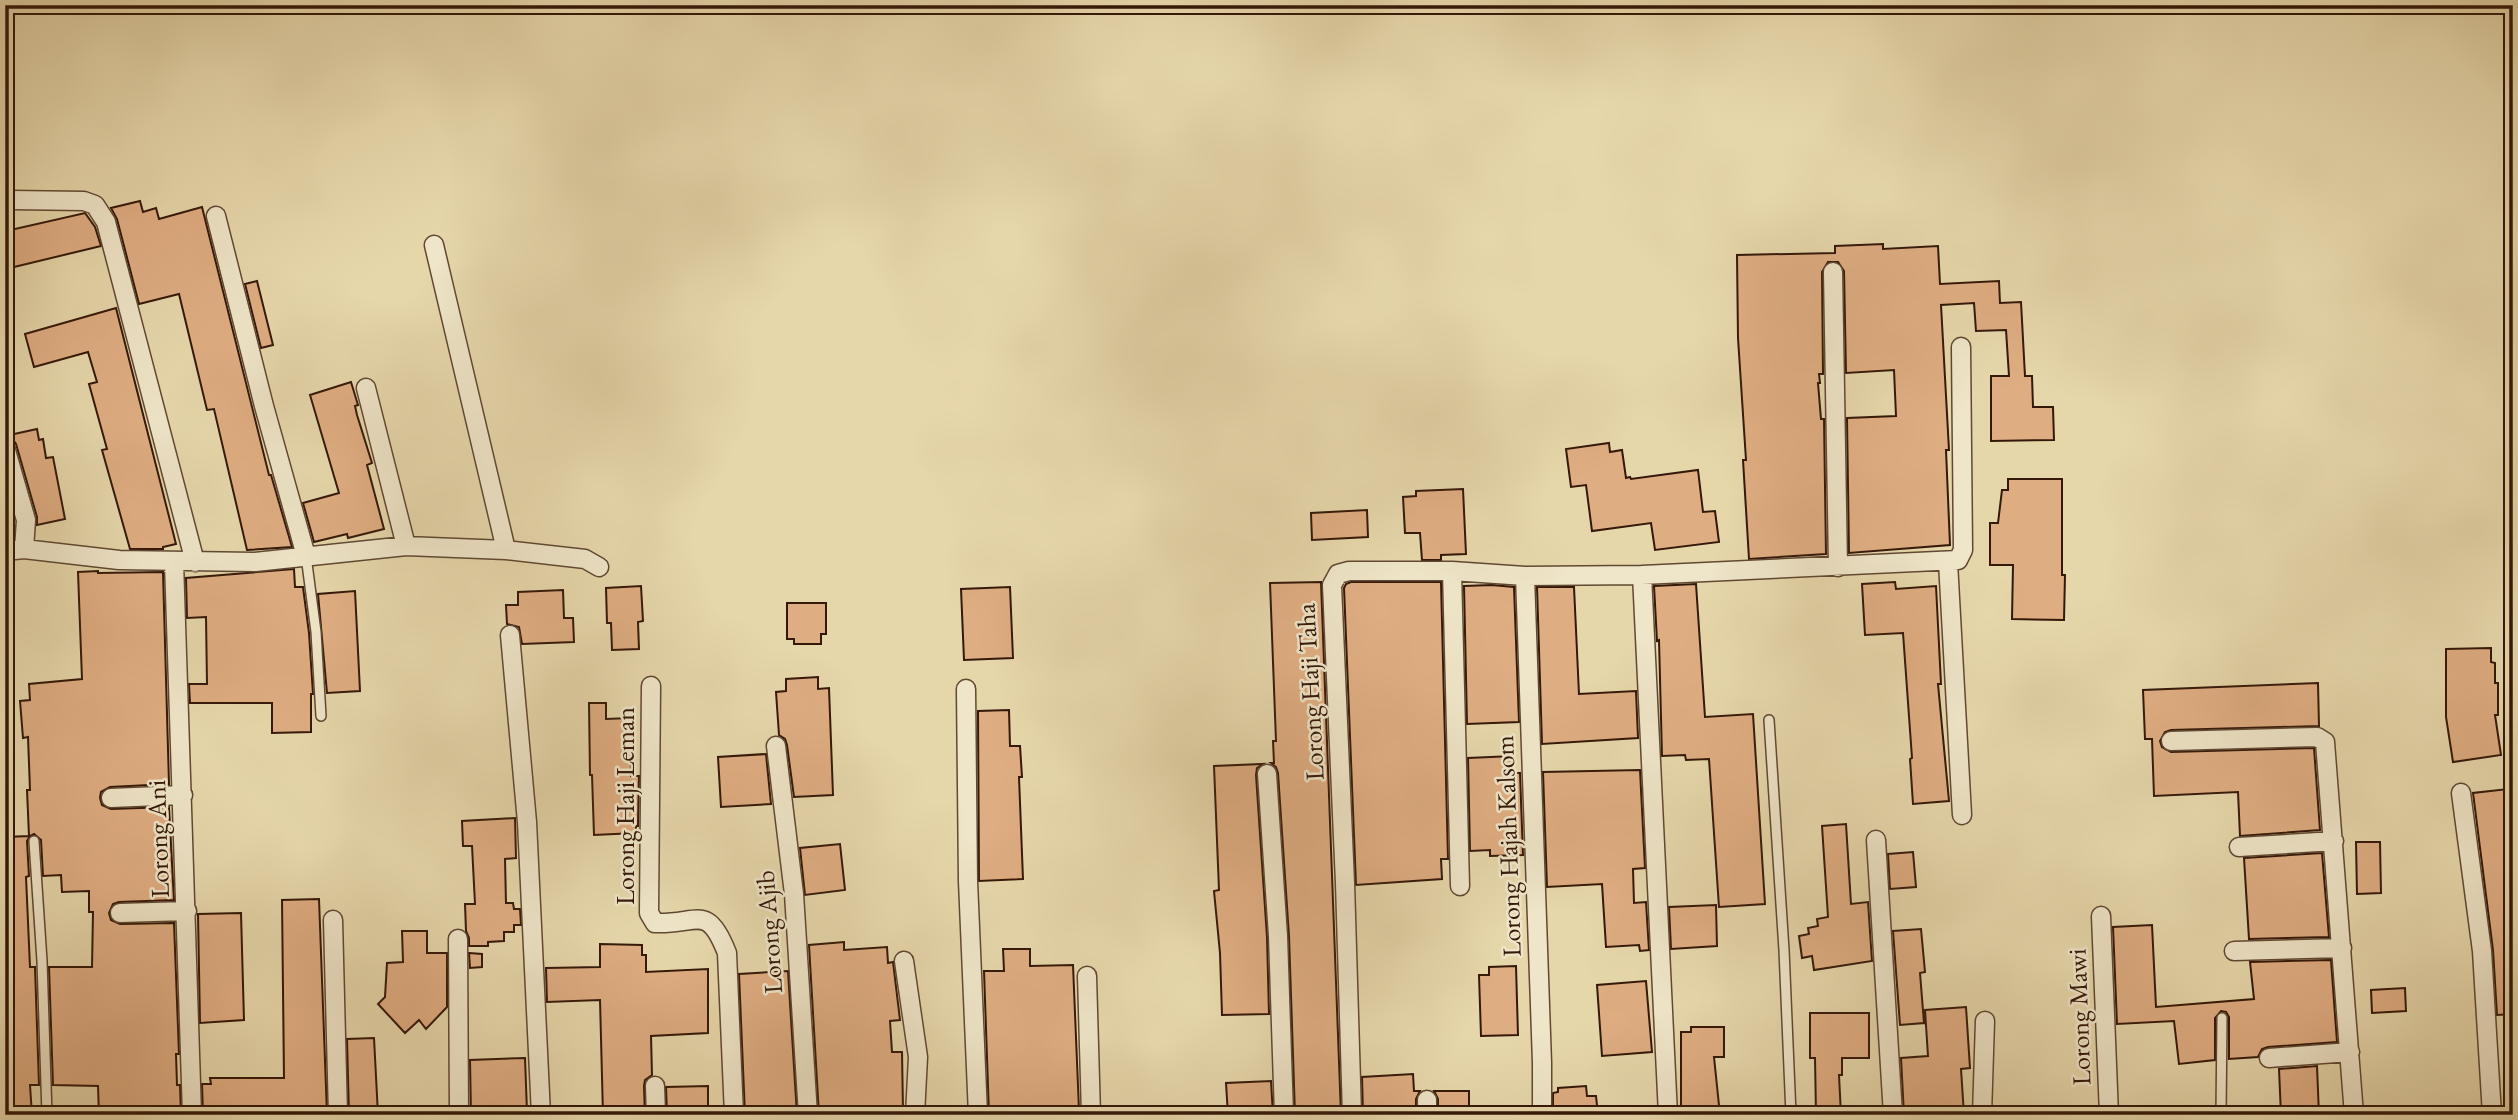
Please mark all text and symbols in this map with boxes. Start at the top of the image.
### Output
street label: Lorong Haji Taha [1288,602,1332,781]
street label: Lorong Haji Leman [608,707,642,905]
street label: Lorong Hajah Kalsom [1487,735,1529,957]
street label: Lorong Ani [139,779,177,899]
street label: Lorong Ajib [748,869,790,995]
street label: Lorong Mawi [2060,948,2098,1086]

